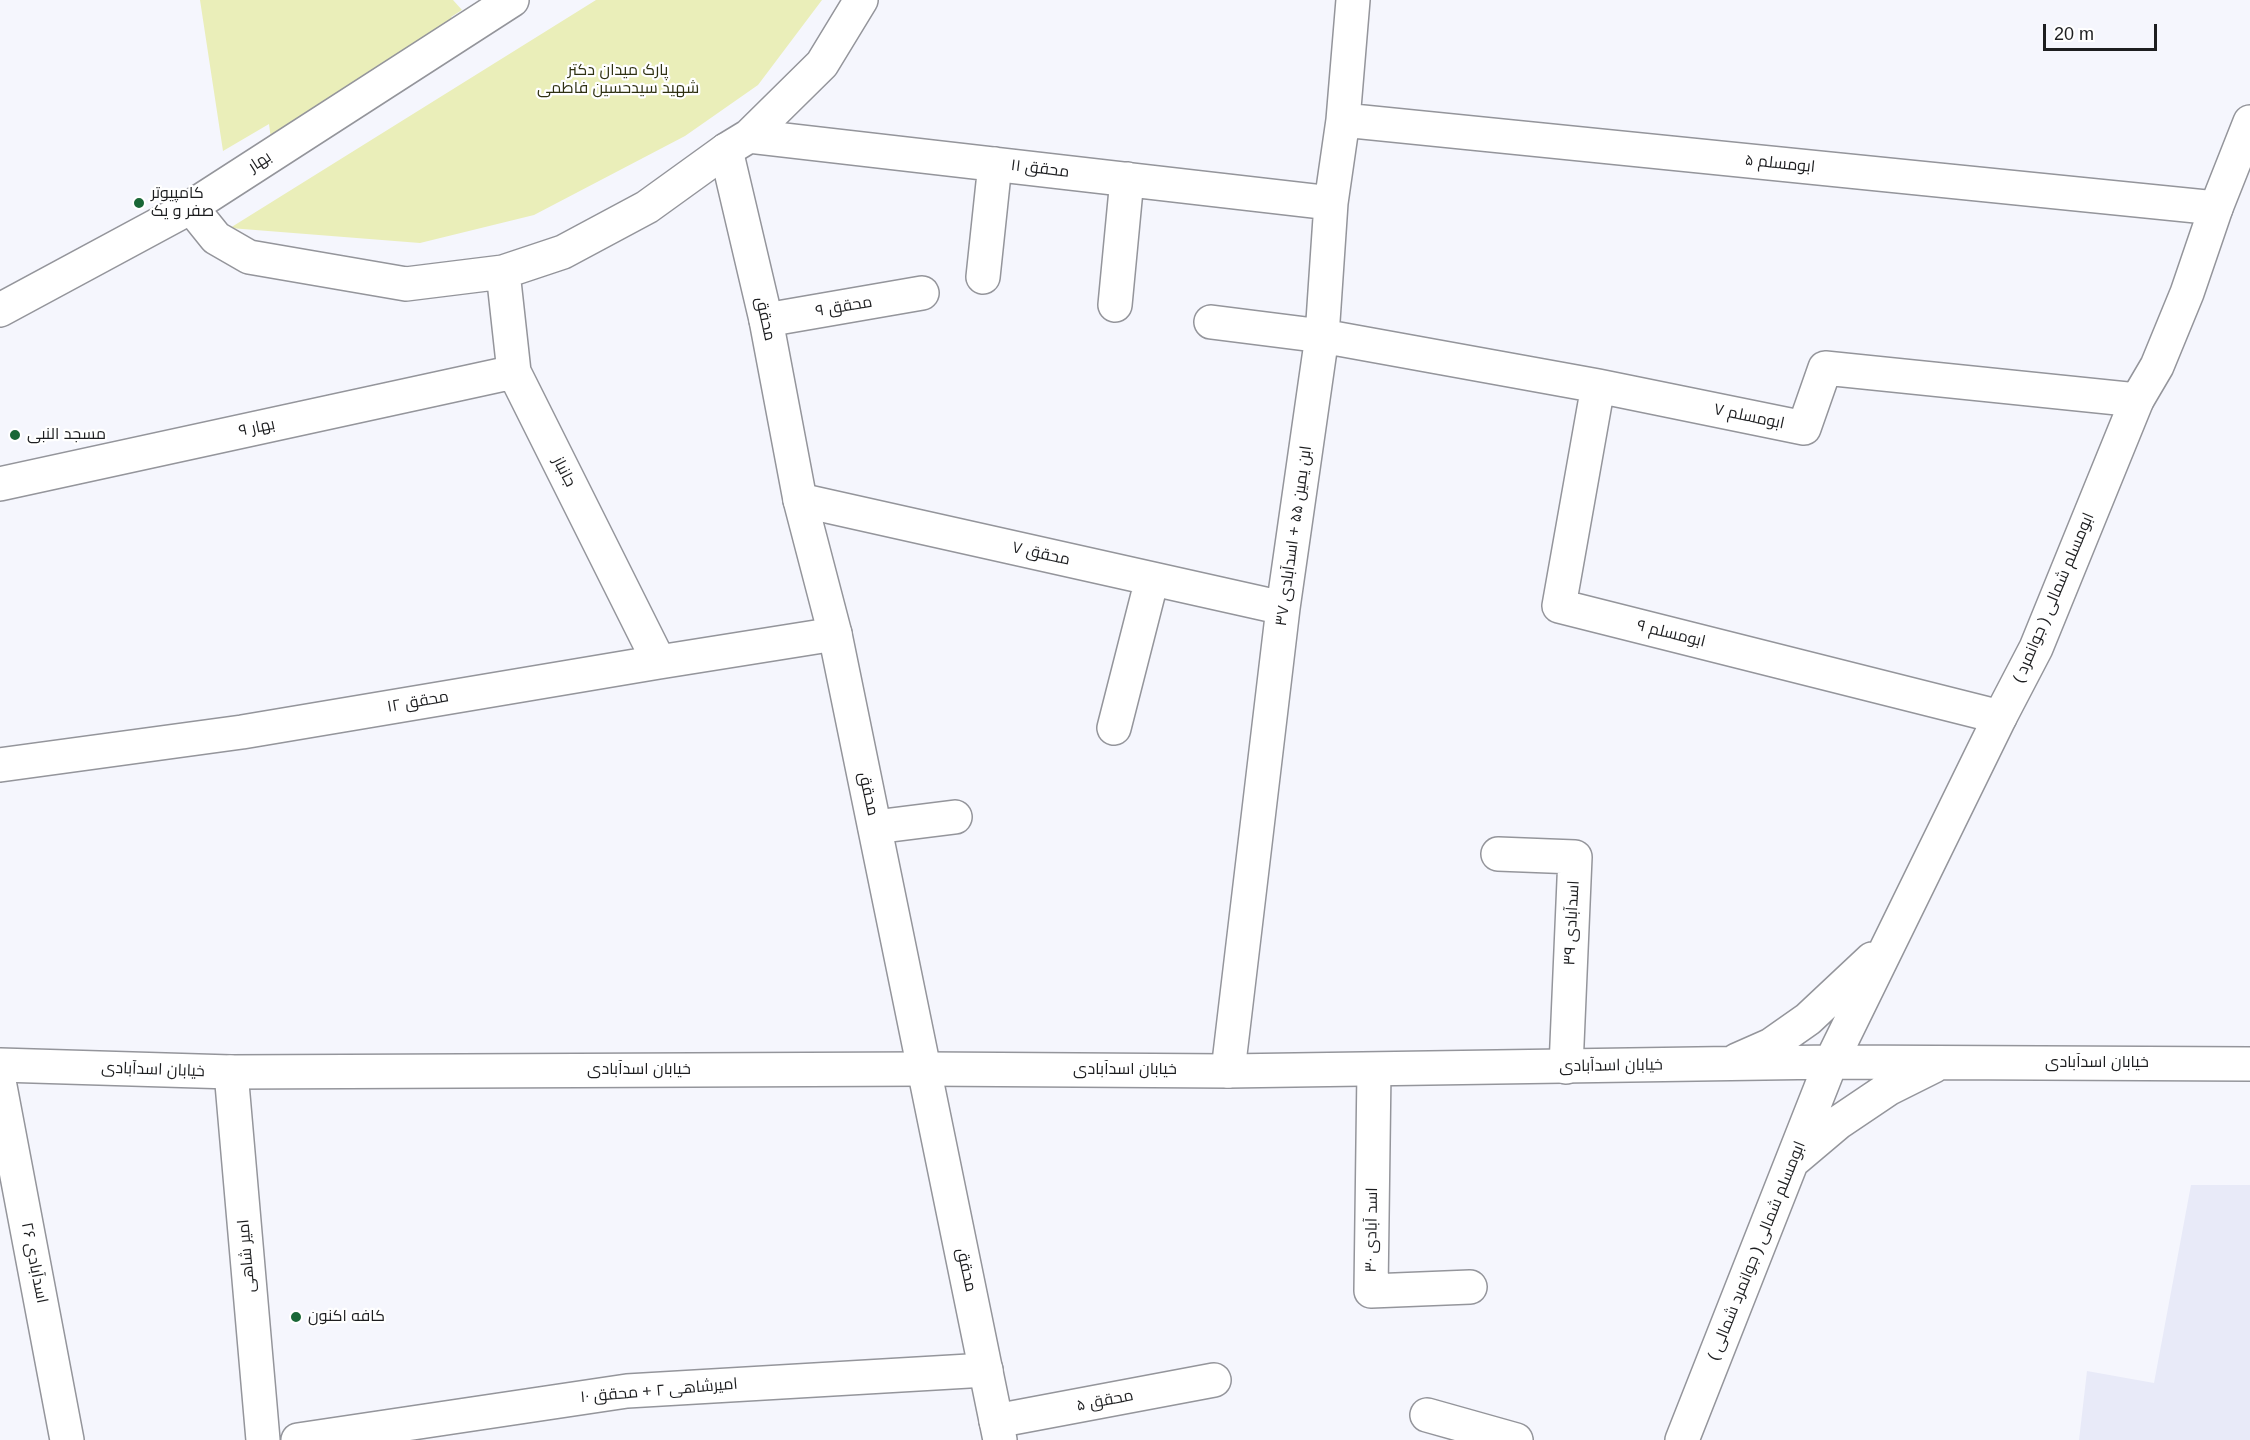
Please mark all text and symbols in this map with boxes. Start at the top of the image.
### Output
scale bar [2046,12,2160,50]
text: 20 m [2054,24,2094,44]
park label: پارک میدان دکتر شهید سیدحسین فاطمی [537,61,699,99]
street label: بهار [245,147,275,177]
street label: ابومسلم ۵ [1744,151,1816,177]
street label: محقق ۱۱ [1010,156,1070,182]
place label: کامپیوتر صفر و یک [151,184,214,222]
marker: کامپیوتر صفر و یک [132,196,146,210]
street label: محقق ۹ [814,293,874,321]
street label: محقق [751,295,779,343]
street label: ابومسلم ۷ [1712,400,1786,434]
street label: بهار ۹ [237,415,277,441]
place label: مسجد النبی [27,425,106,445]
marker: مسجد النبی [8,428,22,442]
street label: ابن یمین ۵۵ + اسدآبادی ۳۷ [1272,445,1316,627]
street label: جانباز [548,454,580,490]
street label: ابومسلم شمالی ( جوانمرد ) [2009,510,2099,686]
street label: محقق ۷ [1010,538,1072,570]
street label: ابومسلم ۹ [1635,616,1707,652]
street label: محقق ۱۲ [386,687,450,717]
street label: محقق [854,770,882,818]
street label: اسدآبادی ۳۹ [1560,880,1584,966]
street label: خیابان اسدآبادی [2045,1053,2149,1073]
street label: خیابان اسدآبادی [1559,1055,1663,1077]
street label: خیابان اسدآبادی [101,1059,205,1081]
street label: خیابان اسدآبادی [587,1060,691,1080]
street label: خیابان اسدآبادی [1073,1060,1177,1080]
street label: ابومسلم شمالی ( جوانمرد شمالی ) [1704,1139,1810,1363]
street label: اسد آبادی ۳۰ [1362,1187,1382,1273]
street label: امیر شاهی [234,1219,260,1293]
street label: اسدآبادی ۲۶ [17,1221,51,1305]
street label: محقق [952,1246,980,1294]
place label: کافه اکنون [308,1307,385,1327]
marker: کافه اکنون [289,1310,303,1324]
street label: امیرشاهی ۲ + محقق ۱۰ [580,1375,738,1407]
street label: محقق ۵ [1075,1386,1135,1416]

